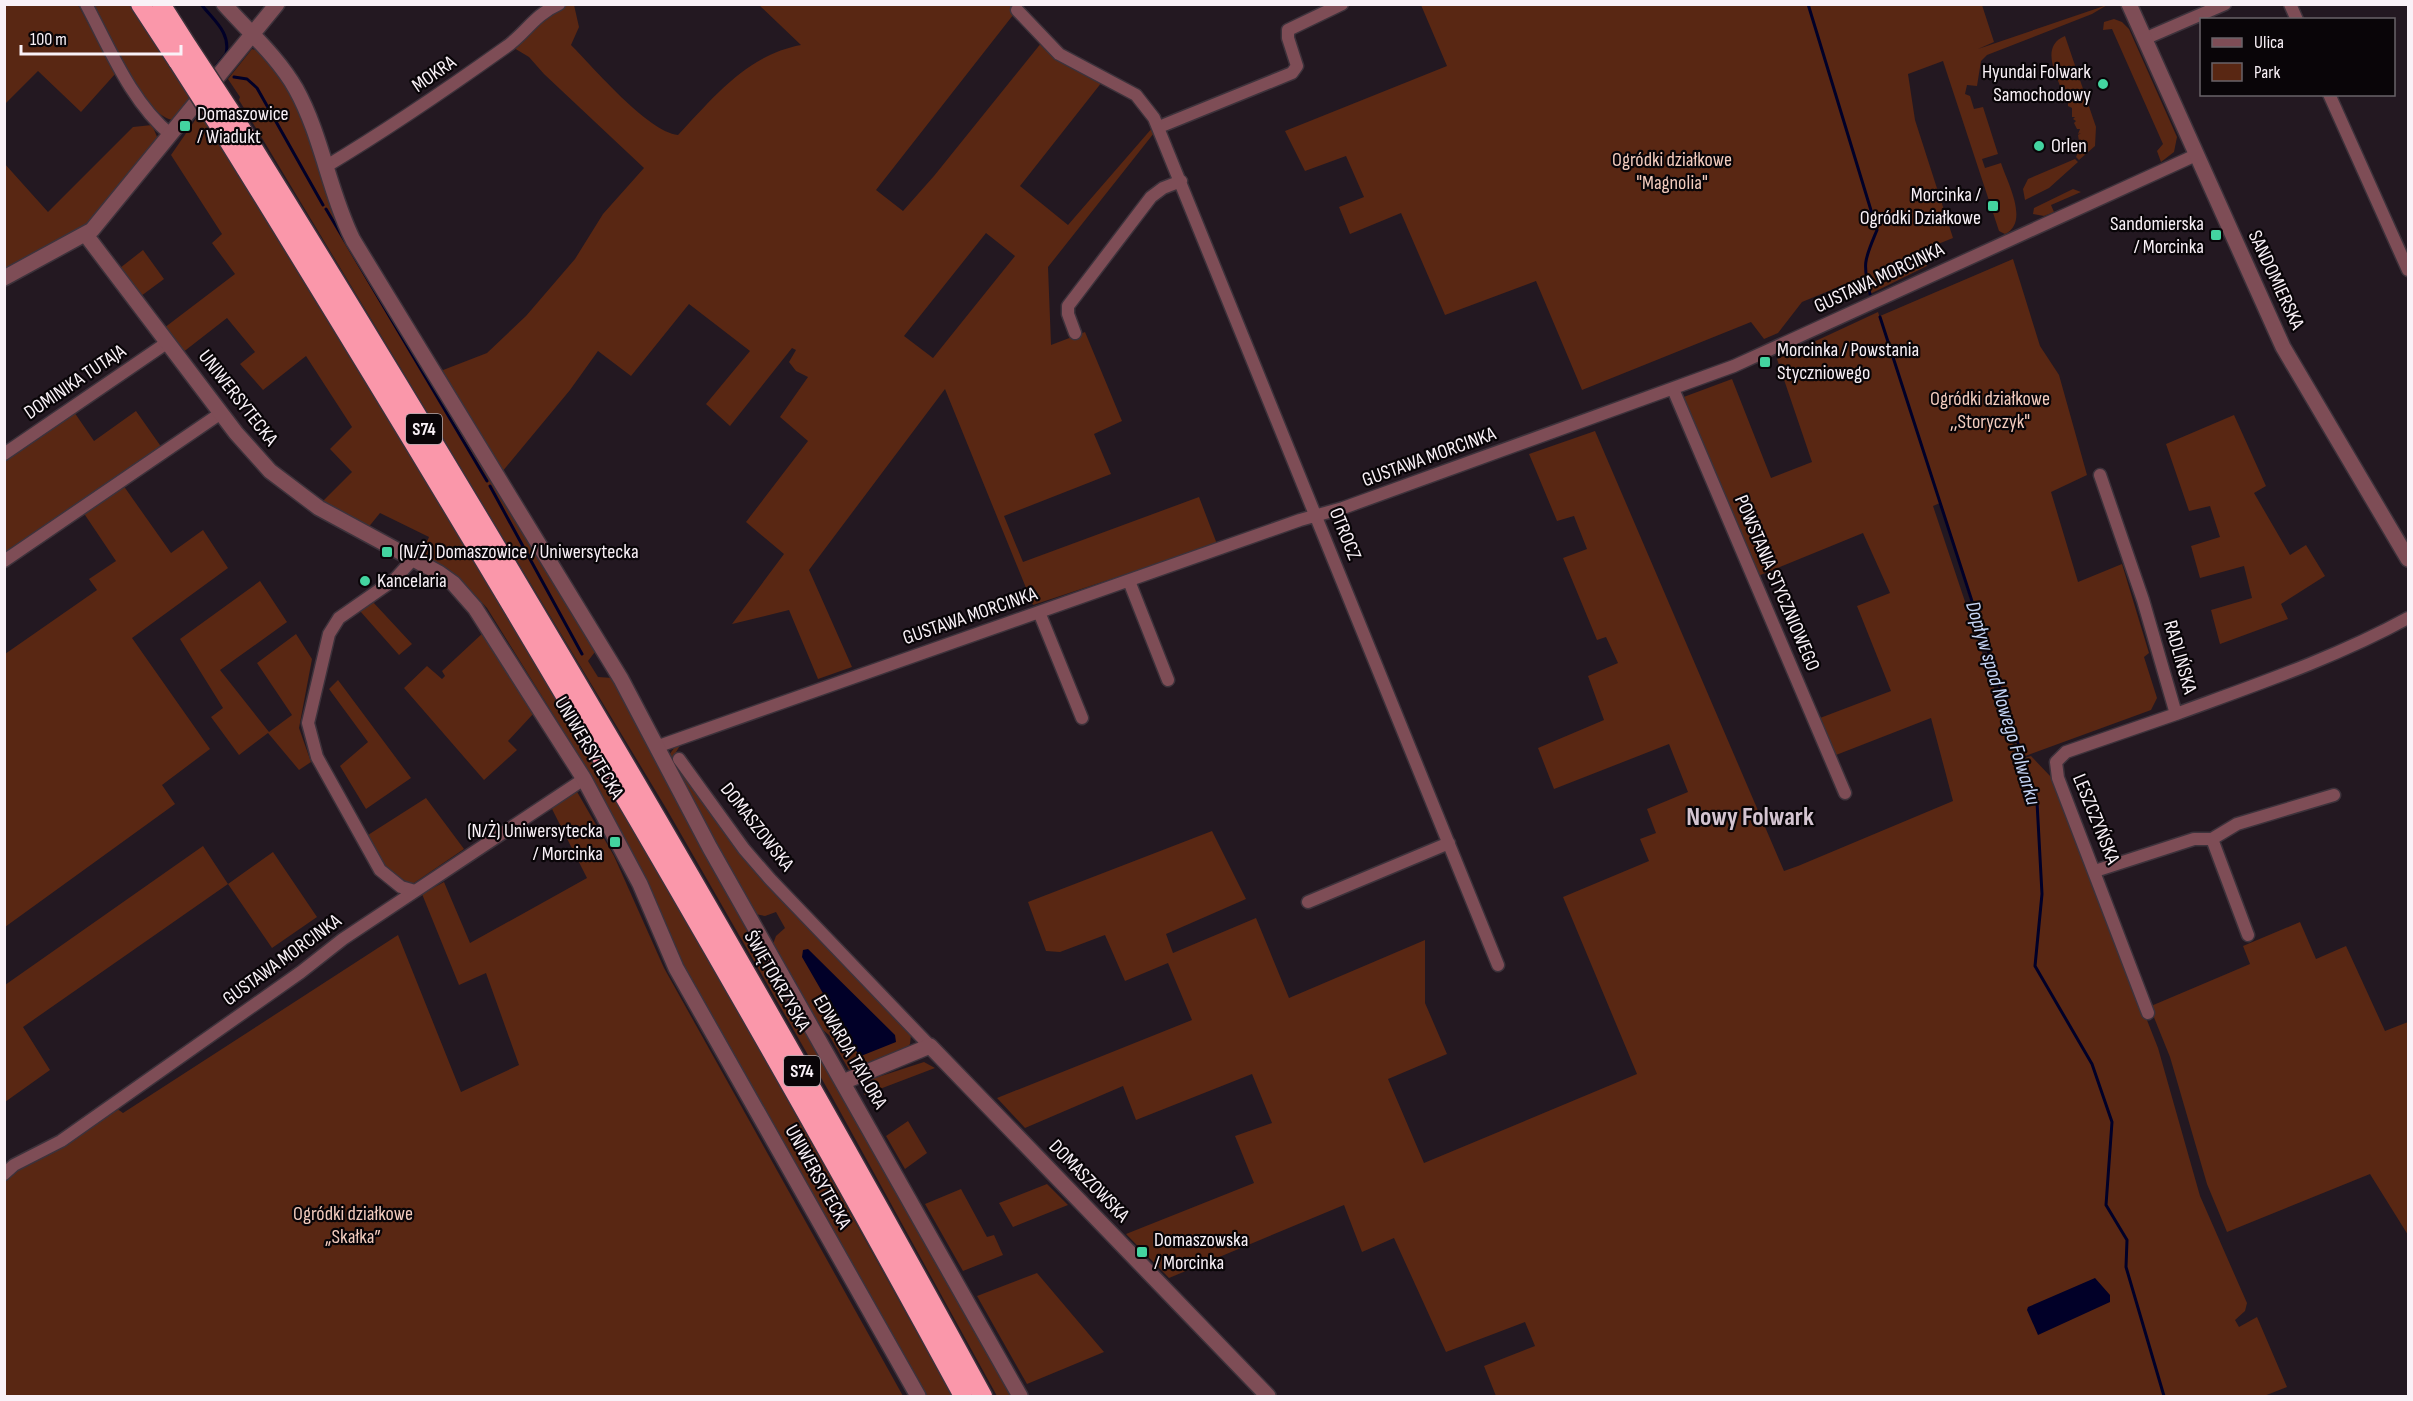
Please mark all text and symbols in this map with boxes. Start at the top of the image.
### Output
scale bar [21,18,182,56]
legend [2200,18,2395,96]
text: 100 m [30,29,67,50]
text: Ulica [2254,32,2284,53]
street label: MOKRA [407,50,461,98]
place label: Hyundai Folwark Samochodowy [1982,60,2091,107]
text: Park [2254,62,2280,83]
marker: Hyundai Folwark Samochodowy [2096,77,2110,91]
place label: Domaszowice / Wiadukt [197,102,289,149]
marker: Domaszowice / Wiadukt [178,119,192,133]
place label: Orlen [2051,134,2087,158]
marker: Orlen [2032,139,2046,153]
park label: Ogródki działkowe "Magnolia" [1612,148,1732,195]
place label: Morcinka / Ogródki Działkowe [1860,183,1981,230]
marker: Morcinka / Ogródki Działkowe [1986,199,2000,213]
place label: Sandomierska / Morcinka [2110,212,2204,259]
street label: SANDOMIERSKA [2243,227,2310,334]
marker: Sandomierska / Morcinka [2209,228,2223,242]
street label: GUSTAWA MORCINKA [1810,237,1948,319]
place label: Morcinka / Powstania Styczniowego [1777,338,1919,385]
street label: DOMINIKA TUTAJA [20,339,131,425]
street label: UNIWERSYTECKA [193,345,283,451]
marker: Morcinka / Powstania Styczniowego [1758,355,1772,369]
park label: Ogródki działkowe ,,Storyczyk" [1930,387,2050,434]
road number: S74 [406,414,442,444]
street label: GUSTAWA MORCINKA [1359,422,1500,492]
street label: POWSTANIA STYCZNIOWEGO [1729,491,1825,675]
street label: OTROCZ [1324,504,1366,564]
place label: (N/Ż) Domaszowice / Uniwersytecka [399,540,639,564]
marker: (N/Ż) Domaszowice / Uniwersytecka [380,545,394,559]
place label: Kancelaria [377,569,447,593]
marker: Kancelaria [358,574,372,588]
street label: GUSTAWA MORCINKA [900,582,1041,650]
water label: Dopływ spod Nowego Folwarku [1960,598,2046,808]
street label: RADLIŃSKA [2158,617,2202,697]
street label: UNIWERSYTECKA [549,693,629,804]
street label: LESZCZYŃSKA [2067,770,2125,868]
street label: DOMASZOWSKA [715,778,799,876]
district label: Nowy Folwark [1686,802,1814,833]
place label: (N/Ż) Uniwersytecka / Morcinka [467,819,603,866]
marker: (N/Ż) Uniwersytecka / Morcinka [608,835,622,849]
street label: GUSTAWA MORCINKA [218,909,346,1011]
street label: ŚWIĘTOKRZYSKA [738,926,816,1036]
street label: EDWARDA TAYLORA [808,991,892,1114]
road number: S74 [784,1056,820,1086]
street label: UNIWERSYTECKA [780,1121,857,1234]
street label: DOMASZOWSKA [1044,1135,1135,1228]
park label: Ogródki działkowe „Skałka” [293,1202,413,1249]
place label: Domaszowska / Morcinka [1154,1228,1248,1275]
marker: Domaszowska / Morcinka [1135,1245,1149,1259]

